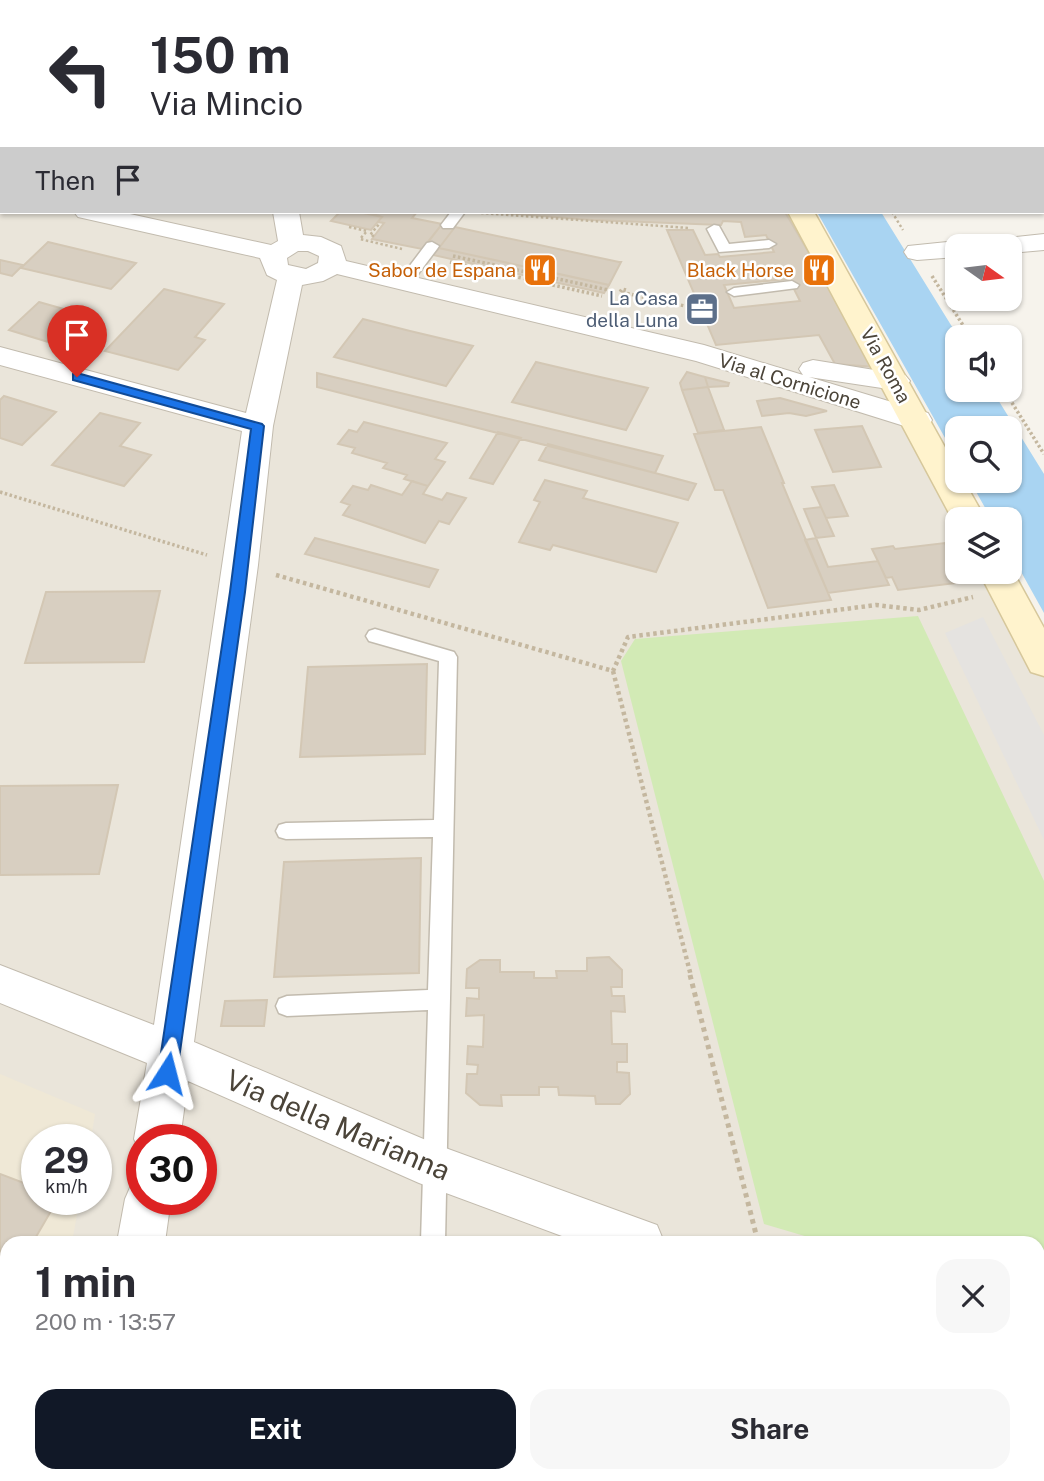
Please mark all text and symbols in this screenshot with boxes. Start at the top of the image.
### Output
text: 150 m [150,26,291,84]
icon: left [35,28,126,119]
text: Via Mincio [150,85,303,122]
icon: arrive [109,161,147,199]
text: Then [35,165,95,196]
north arrow [945,234,1022,312]
map controls [945,234,1022,584]
restaurant icon: Sabor de Espana [521,251,559,289]
restaurant icon: Black Horse [800,251,838,289]
place label: Sabor de Espana [368,259,516,281]
place label: Black Horse [687,259,794,281]
place label: La Casa della Luna [586,287,678,331]
office icon: La Casa della Luna [683,290,721,328]
pin [47,305,107,377]
icon: arrive [58,316,96,354]
street label: Via Roma [856,323,916,407]
button: sound [945,325,1022,402]
street label: Via al Cornicione [716,349,864,413]
button: search [945,416,1022,493]
button: layers [945,507,1022,584]
position arrow [130,1036,204,1110]
street label: Via della Marianna [221,1062,455,1187]
speed limit sign: 30 [126,1124,217,1215]
text: 29 [44,1140,89,1181]
text: km/h [45,1176,88,1197]
text: 1 min [35,1257,136,1306]
button: close [936,1259,1010,1333]
text: 200 m · 13:57 [35,1308,176,1335]
button: Exit [35,1389,516,1469]
button: Share [530,1389,1010,1469]

